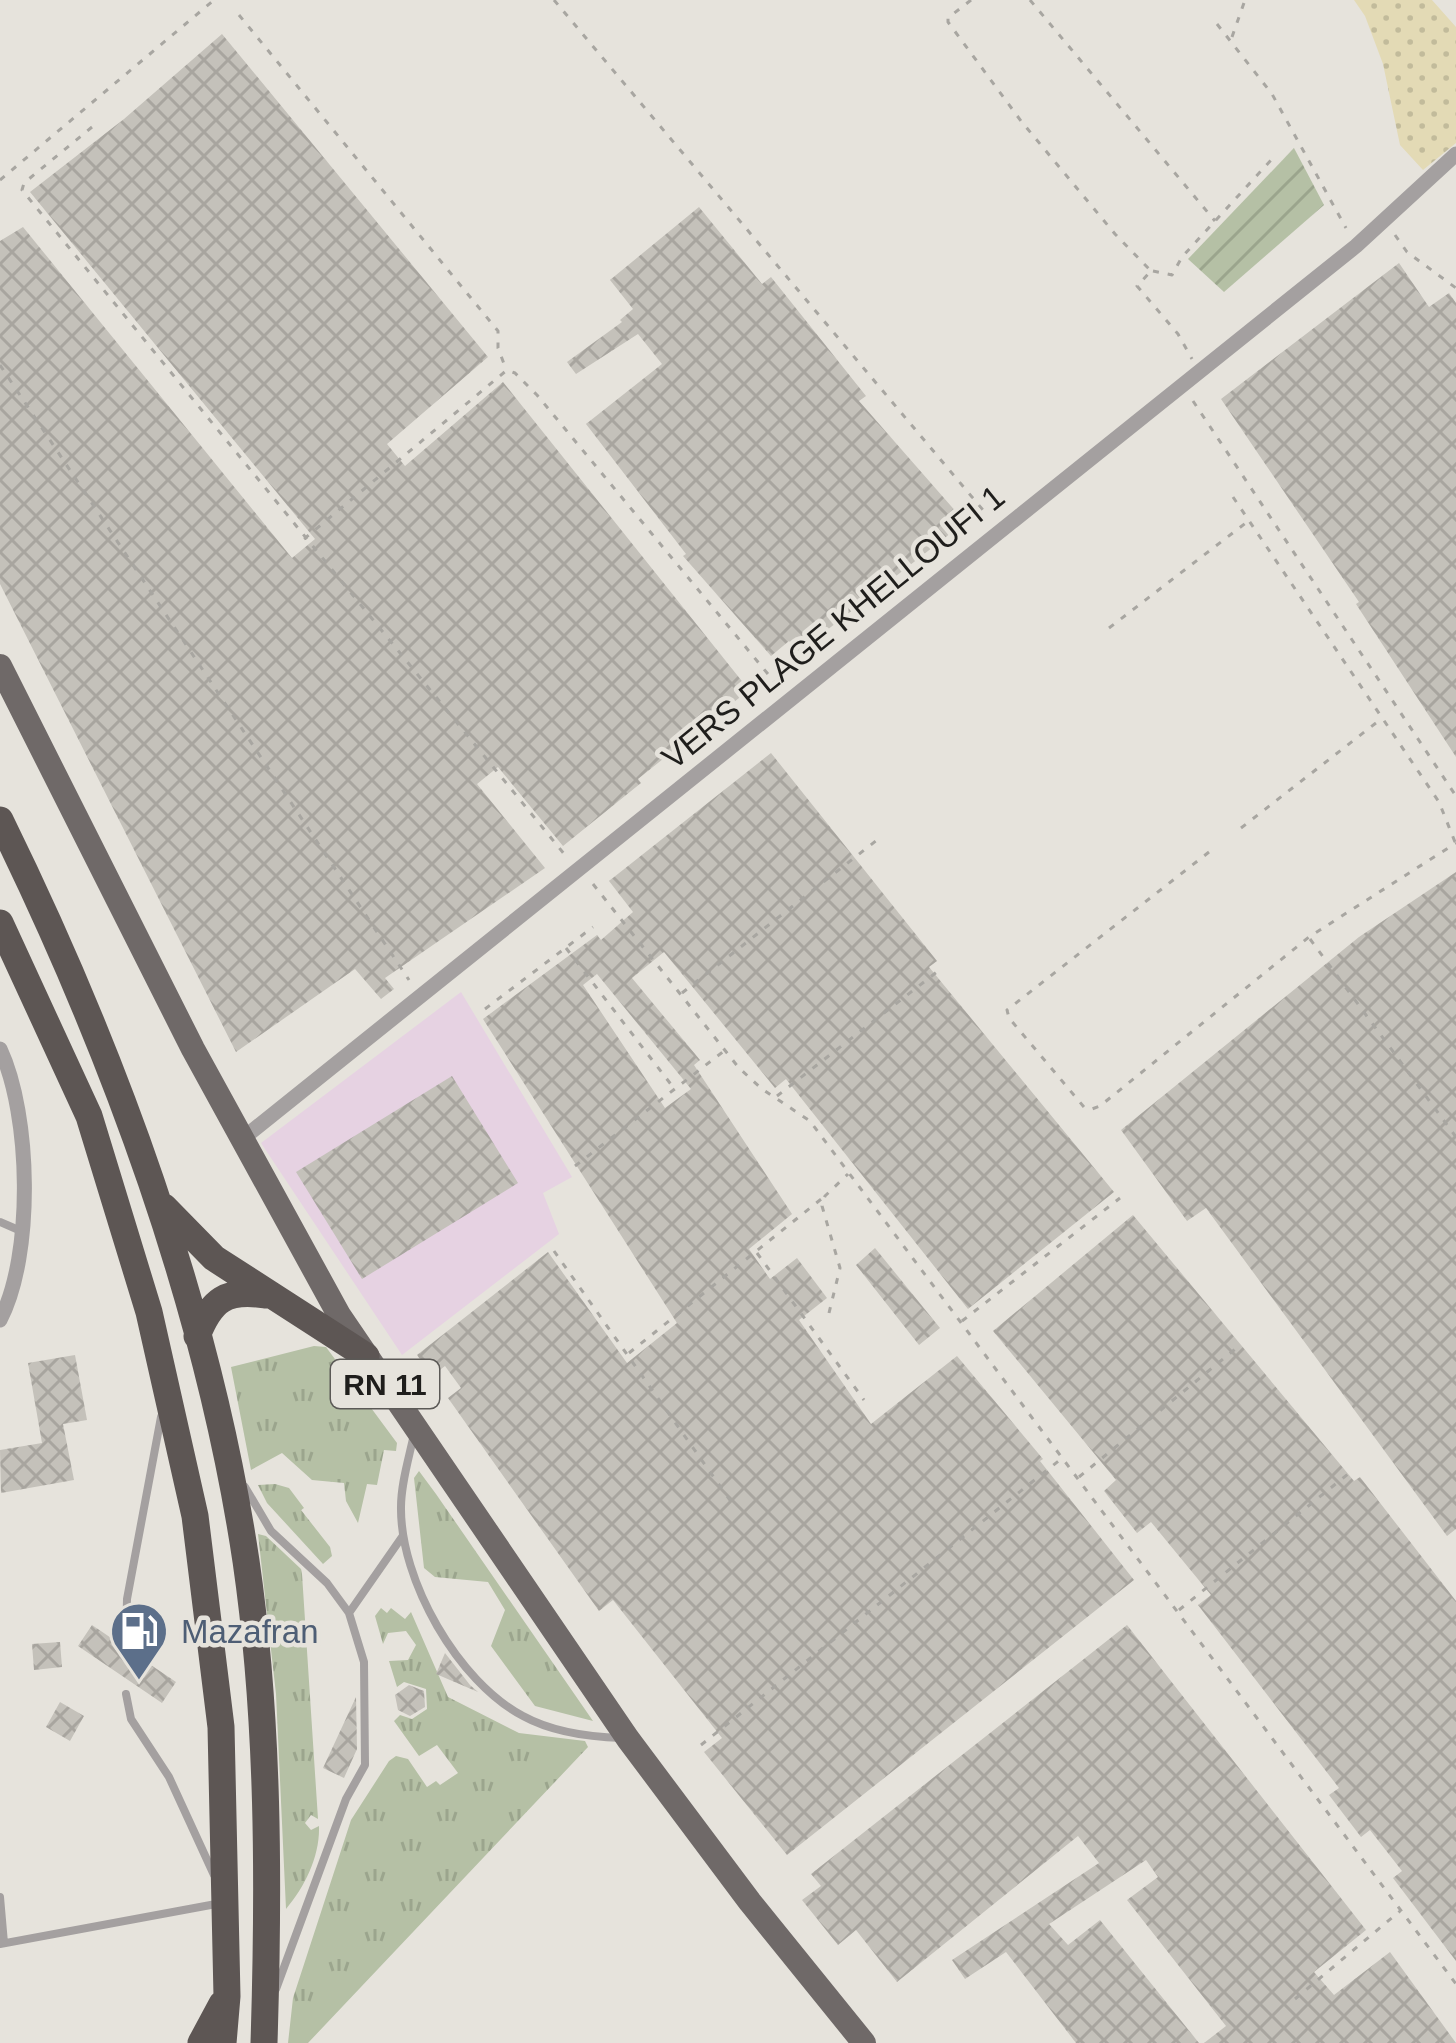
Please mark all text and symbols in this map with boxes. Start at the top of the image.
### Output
street label: VERS PLAGE KHELLOUFI 1 [655,478,1011,776]
road number: RN 11 [331,1360,439,1408]
fuel station icon: Mazafran [108,1600,170,1682]
place label: Mazafran [181,1613,319,1650]

